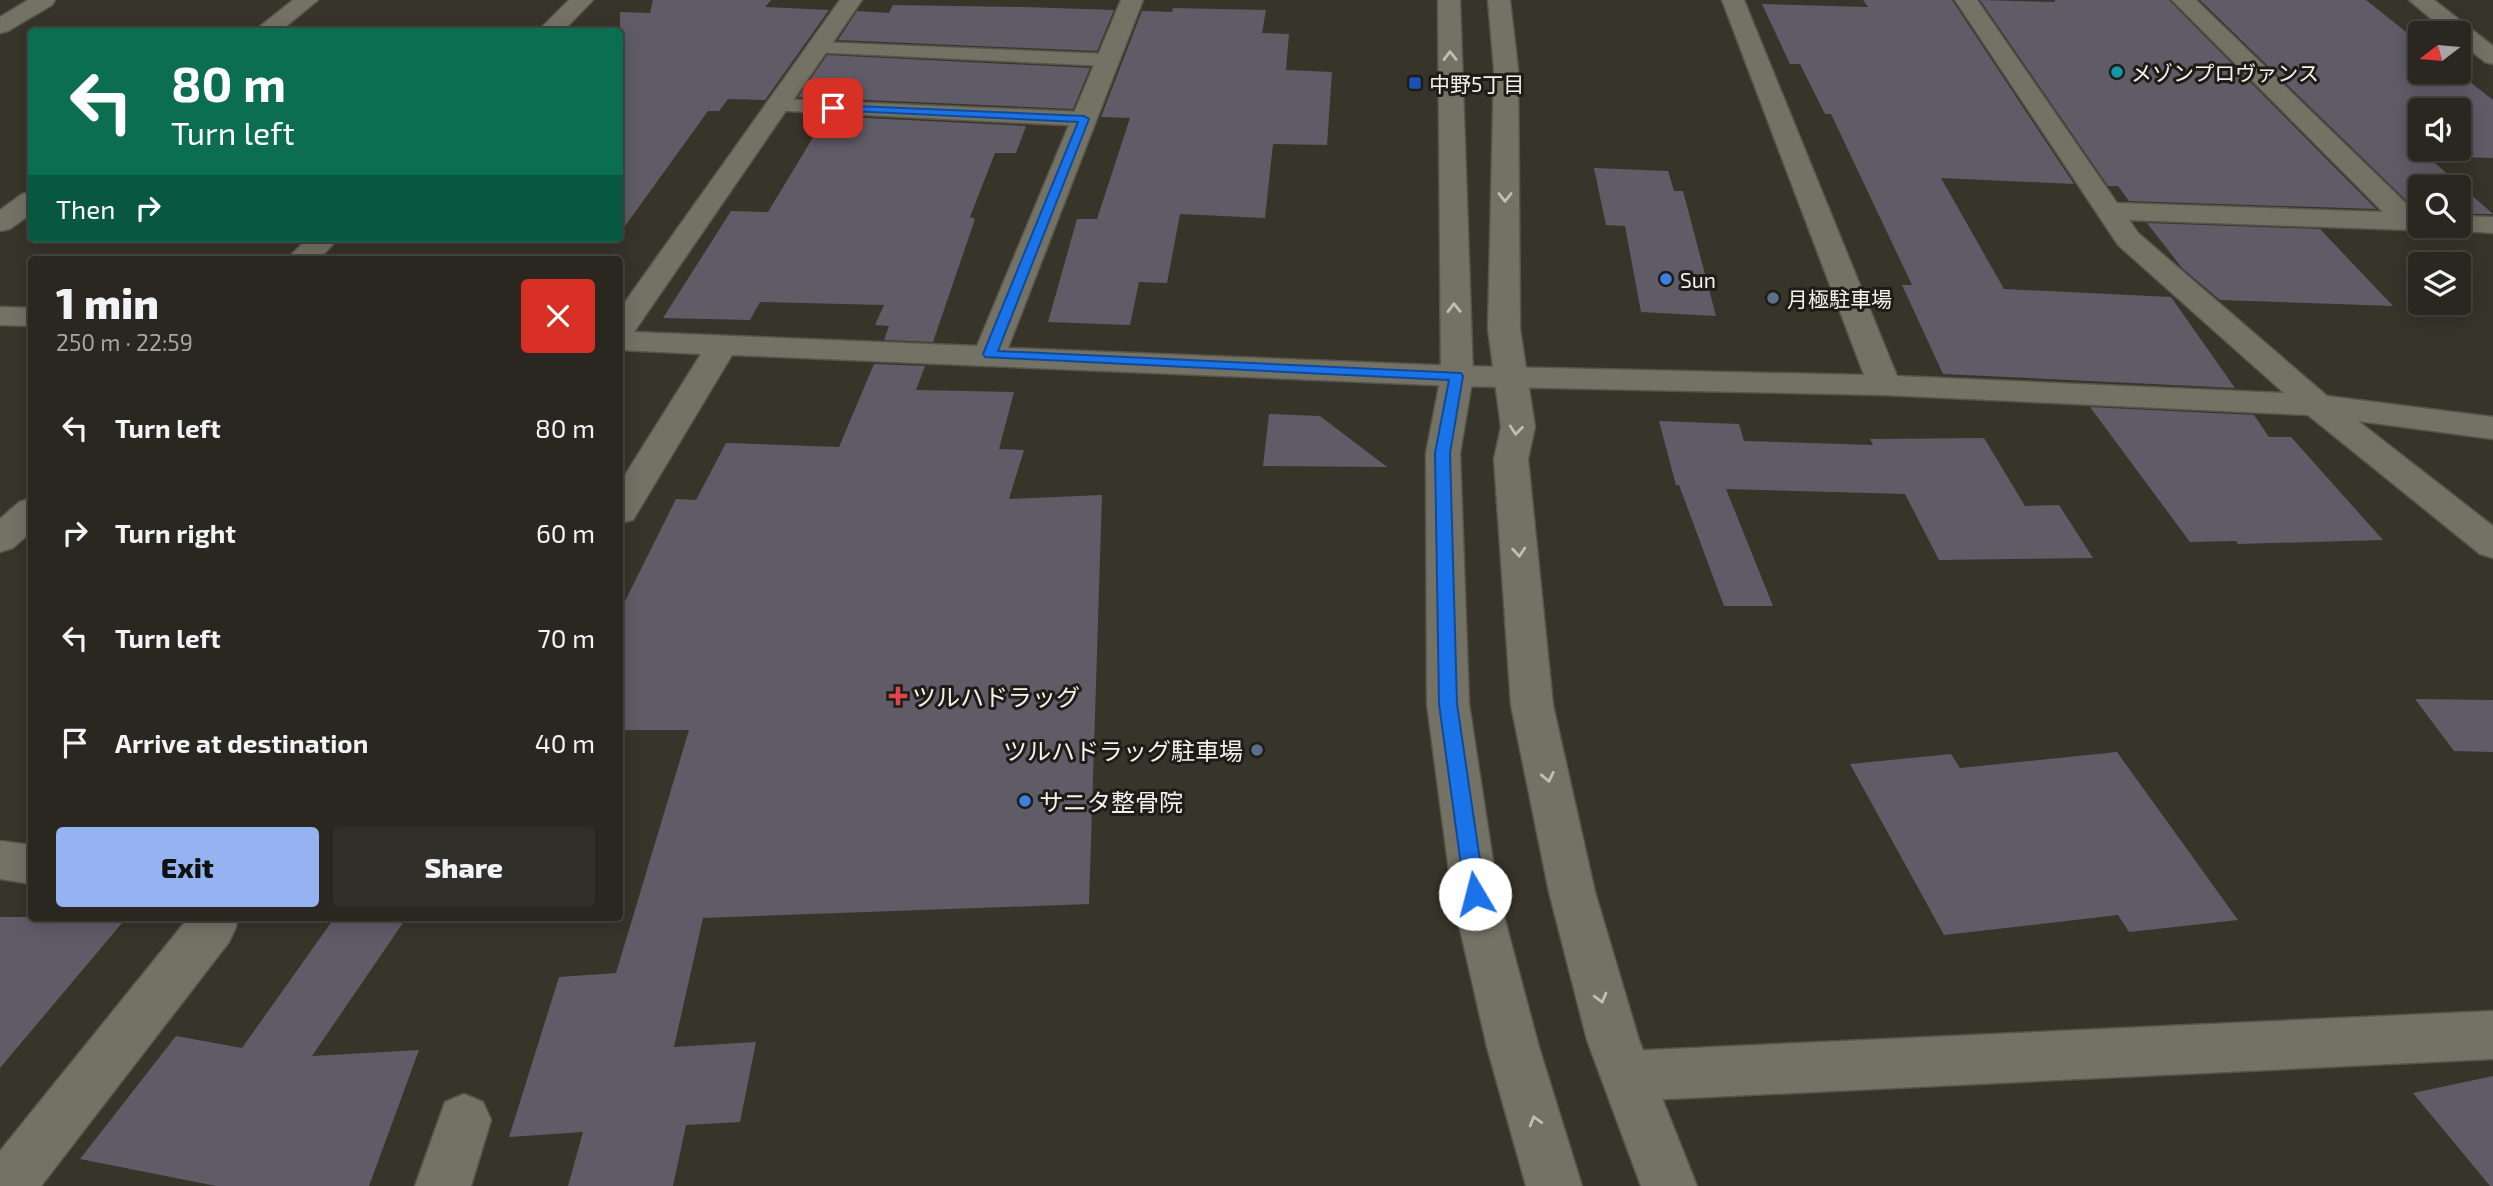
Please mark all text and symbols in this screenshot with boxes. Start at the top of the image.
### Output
north arrow [2408,21,2471,84]
map controls [2408,21,2471,315]
one-way arrow [1442,50,1457,61]
text: 80 m [171,53,286,112]
icon: left [56,56,147,147]
place label: メゾンプロヴァンス [2131,60,2319,85]
marker: メゾンプロヴァンス [2109,64,2125,80]
place label: 中野5丁目 [1429,71,1524,96]
marker: 中野5丁目 [1407,75,1423,91]
pin [803,78,863,138]
icon: arrive [814,89,852,127]
button: sound [2408,98,2471,161]
text: Turn left [171,113,295,151]
button: search [2408,175,2471,238]
icon: right [129,189,167,227]
one-way arrow [1497,192,1512,203]
text: Then [56,193,115,224]
button: layers [2408,252,2471,315]
place label: Sun [1680,267,1716,292]
marker: Sun [1658,271,1674,287]
text: 1 min [56,277,159,327]
button: close [521,279,595,353]
place label: 月極駐車場 [1787,286,1892,311]
marker: 月極駐車場 [1765,290,1781,306]
one-way arrow [1447,302,1462,313]
text: 250 m · 22:59 [56,328,193,356]
icon: left [56,409,94,447]
text: Turn left [115,412,221,443]
text: 80 m [535,412,595,443]
one-way arrow [1509,425,1524,436]
icon: right [56,514,94,552]
text: Turn right [115,517,236,548]
text: 60 m [536,517,595,548]
one-way arrow [1511,547,1526,558]
icon: left [56,619,94,657]
text: Turn left [115,622,221,653]
text: 70 m [537,622,595,653]
place label: ツルハドラッグ [912,682,1080,711]
marker: ツルハドラッグ [890,688,906,704]
icon: arrive [56,724,94,762]
text: Arrive at destination [115,727,368,758]
text: 40 m [535,727,595,758]
place label: ツルハドラッグ駐車場 [1003,736,1243,765]
marker: ツルハドラッグ駐車場 [1249,742,1265,758]
one-way arrow [1539,771,1554,783]
place label: サニタ整骨院 [1039,787,1183,816]
marker: サニタ整骨院 [1017,793,1033,809]
button: Exit [56,827,319,907]
button: Share [333,827,595,907]
position arrow [1438,857,1512,931]
one-way arrow [1593,992,1608,1004]
one-way arrow [1528,1115,1543,1127]

